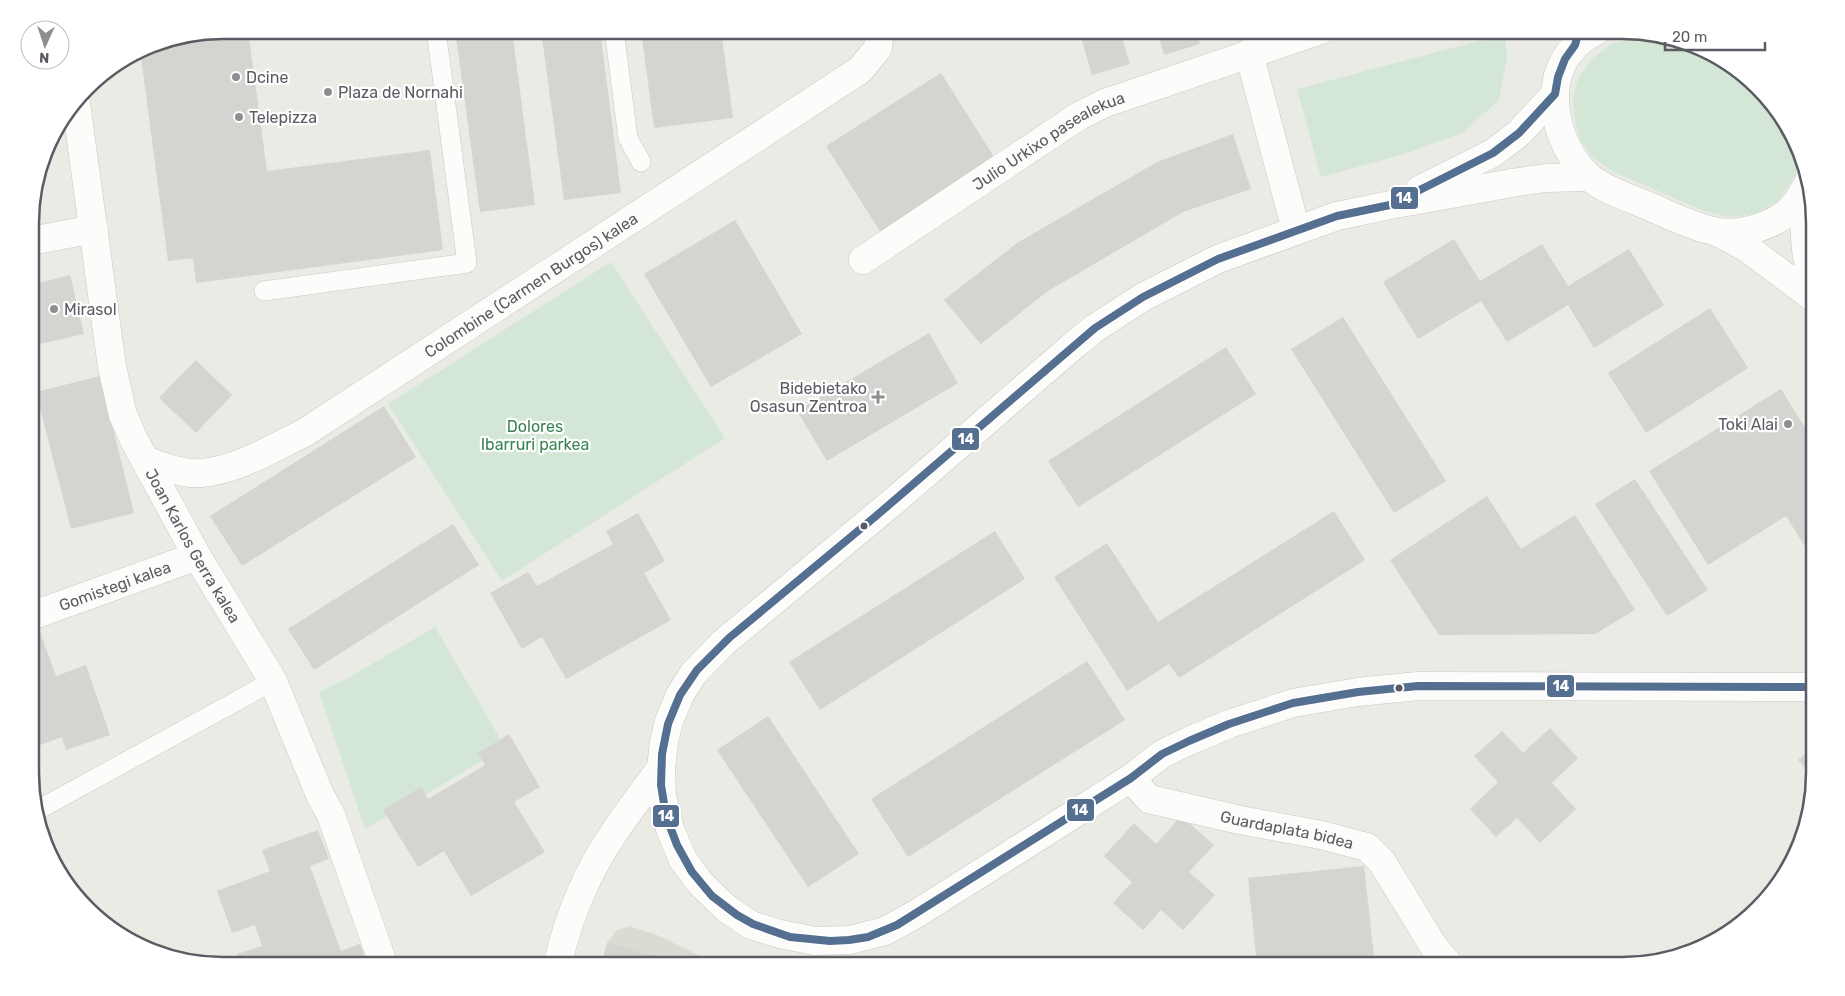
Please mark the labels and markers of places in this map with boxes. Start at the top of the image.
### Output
place label: Dcine [246,68,288,87]
marker: Dcine [230,71,242,83]
place label: Plaza de Nornahi [338,83,463,102]
marker: Plaza de Nornahi [322,86,334,98]
place label: Telepizza [249,108,317,127]
marker: Telepizza [233,111,245,123]
place label: Mirasol [64,300,117,319]
marker: Mirasol [48,303,60,315]
place label: Bidebietako Osasun Zentroa [750,379,867,416]
marker: Bidebietako Osasun Zentroa [871,390,885,404]
place label: Toki Alai [1718,415,1778,434]
marker: Toki Alai [1782,418,1794,430]
unlabelled marker [859,521,869,531]
unlabelled marker [1394,683,1404,693]

